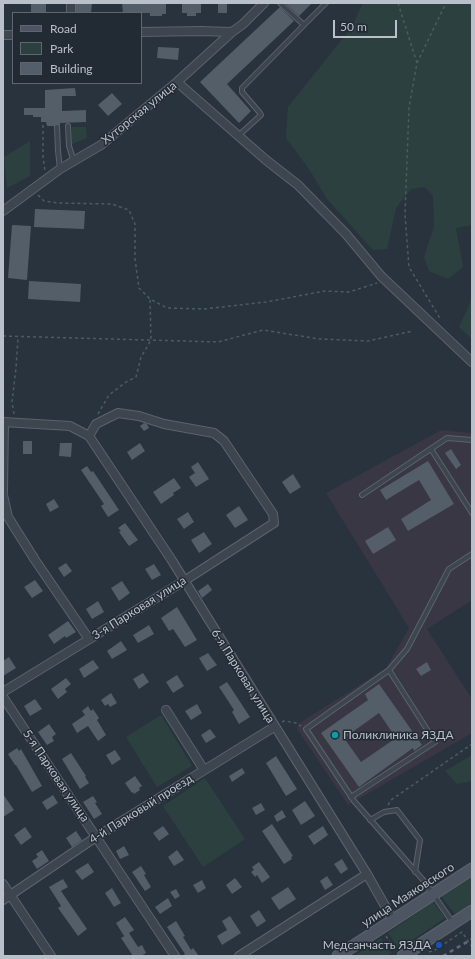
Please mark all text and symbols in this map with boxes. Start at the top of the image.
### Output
legend [12,12,142,84]
scale bar [335,12,399,38]
text: 50 m [340,19,367,34]
text: Road [50,21,77,36]
text: Park [50,41,73,56]
text: Building [50,61,93,76]
street label: Хуторская улица [99,78,179,148]
street label: 3-я Парковая улица [89,573,189,643]
street label: 6-я Парковая улица [208,626,278,726]
street label: 5-я Парковая улица [20,727,92,825]
place label: Поликлиника ЯЗДА [343,728,454,742]
marker: Поликлиника ЯЗДА [330,730,340,740]
street label: 4-й Парковый проезд [87,771,195,847]
street label: улица Маяковского [359,860,457,930]
place label: Медсанчасть ЯЗДА [323,938,431,952]
marker: Медсанчасть ЯЗДА [434,940,444,950]

